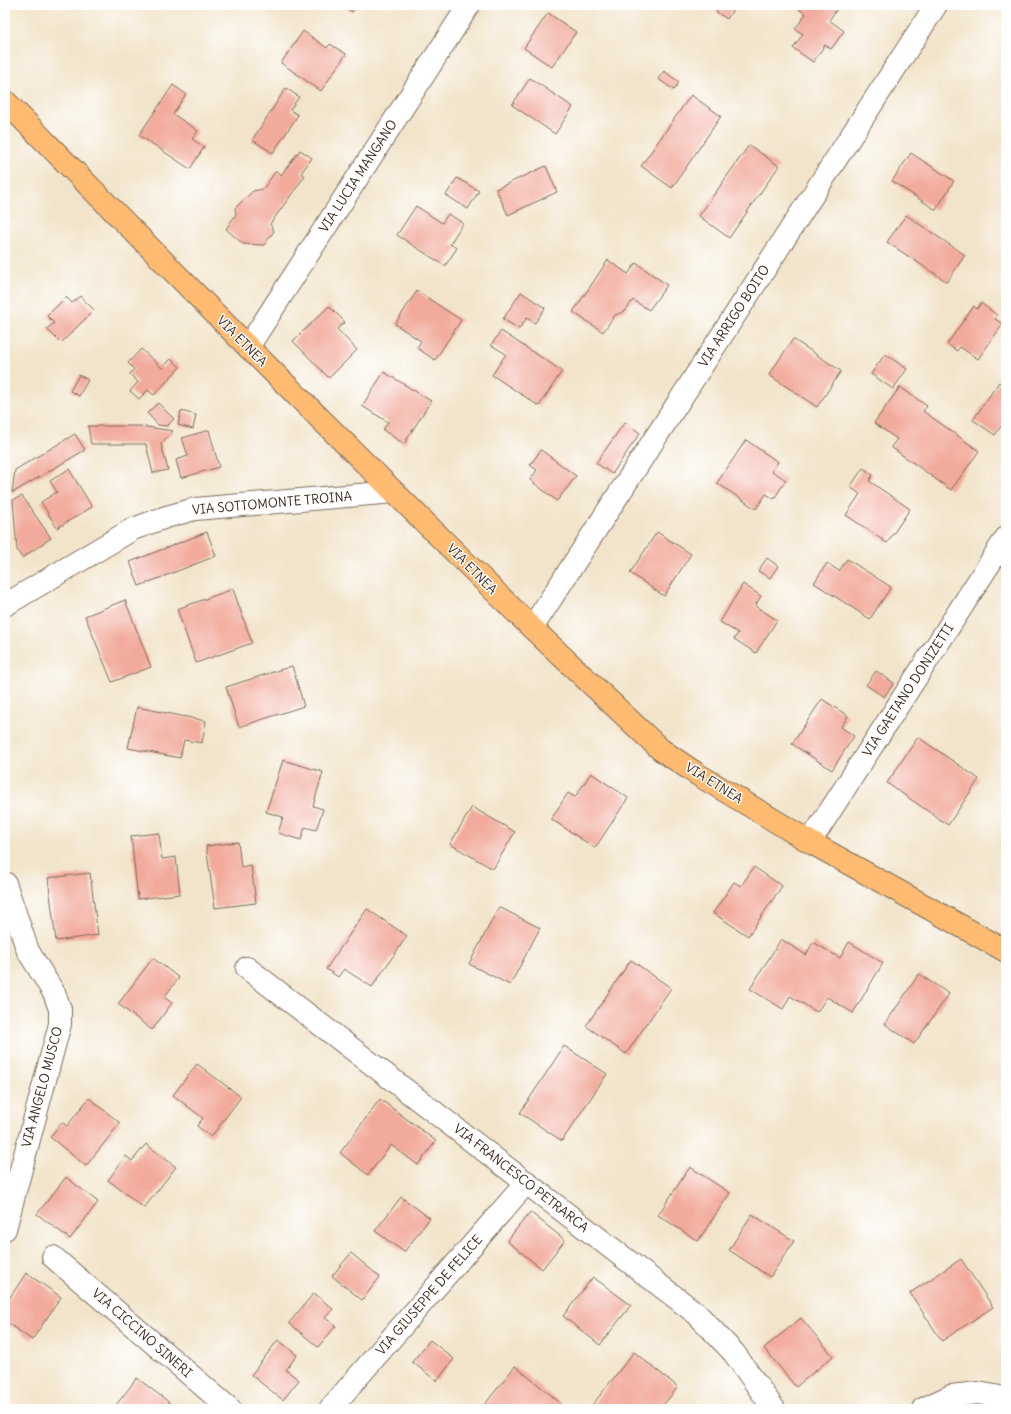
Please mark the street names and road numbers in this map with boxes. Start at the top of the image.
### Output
street label: VIA LUCIA MANGANO [315,116,401,236]
street label: VIA ARRIGO BOITO [695,262,773,370]
street label: VIA ETNEA [213,312,271,370]
street label: VIA SOTTOMONTE TROINA [191,488,353,518]
street label: VIA ETNEA [443,540,501,598]
street label: VIA GAETANO DONIZETTI [859,620,958,760]
street label: VIA ETNEA [682,759,746,807]
street label: VIA ANGELO MUSCO [18,1025,66,1149]
street label: VIA FRANCESCO PETRARCA [450,1120,592,1236]
street label: VIA GIUSEPPE DE FELICE [372,1231,486,1359]
street label: VIA CICCINO SINERI [88,1285,196,1381]

